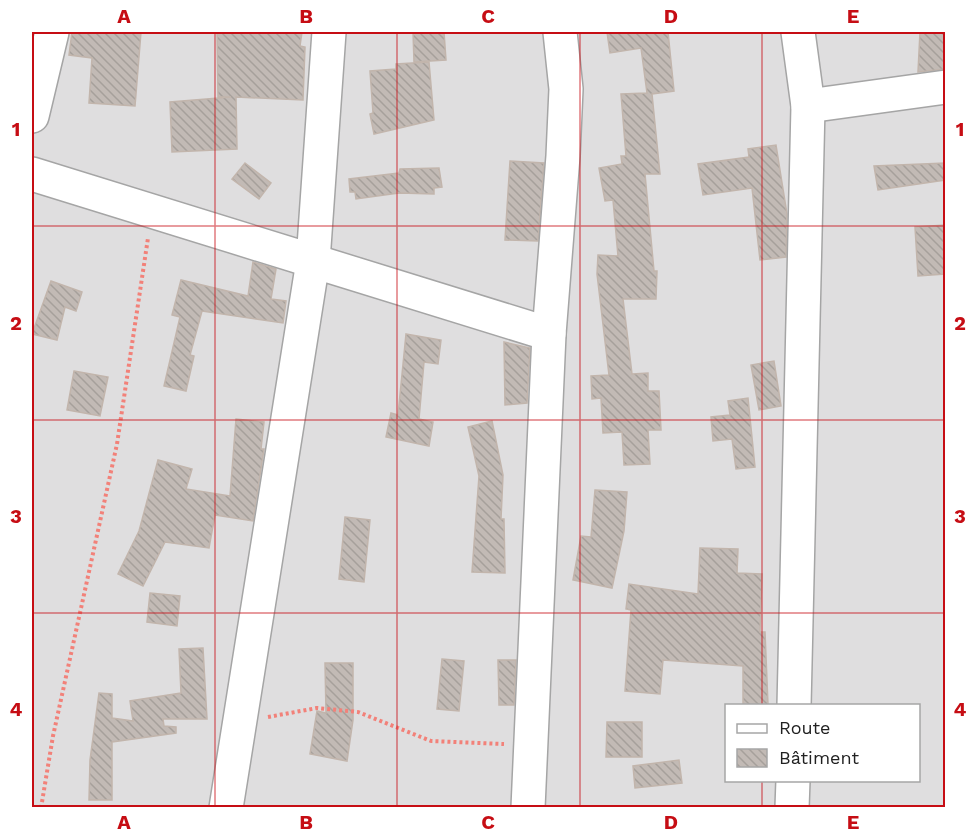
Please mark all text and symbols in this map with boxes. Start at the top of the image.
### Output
text: A [117,4,131,28]
text: B [299,4,313,28]
text: C [481,4,495,28]
text: D [664,4,678,28]
text: E [847,4,859,28]
text: 1 [12,117,20,141]
text: 1 [956,117,964,141]
text: 2 [10,311,22,335]
text: 2 [954,311,966,335]
text: 3 [10,504,22,528]
text: 3 [954,504,966,528]
text: 4 [10,697,23,721]
text: 4 [954,697,967,721]
legend [725,704,920,782]
text: Route [779,717,831,738]
text: Bâtiment [779,747,859,768]
text: A [117,810,131,834]
text: B [299,810,313,834]
text: C [481,810,495,834]
text: D [664,810,678,834]
text: E [847,810,859,834]

